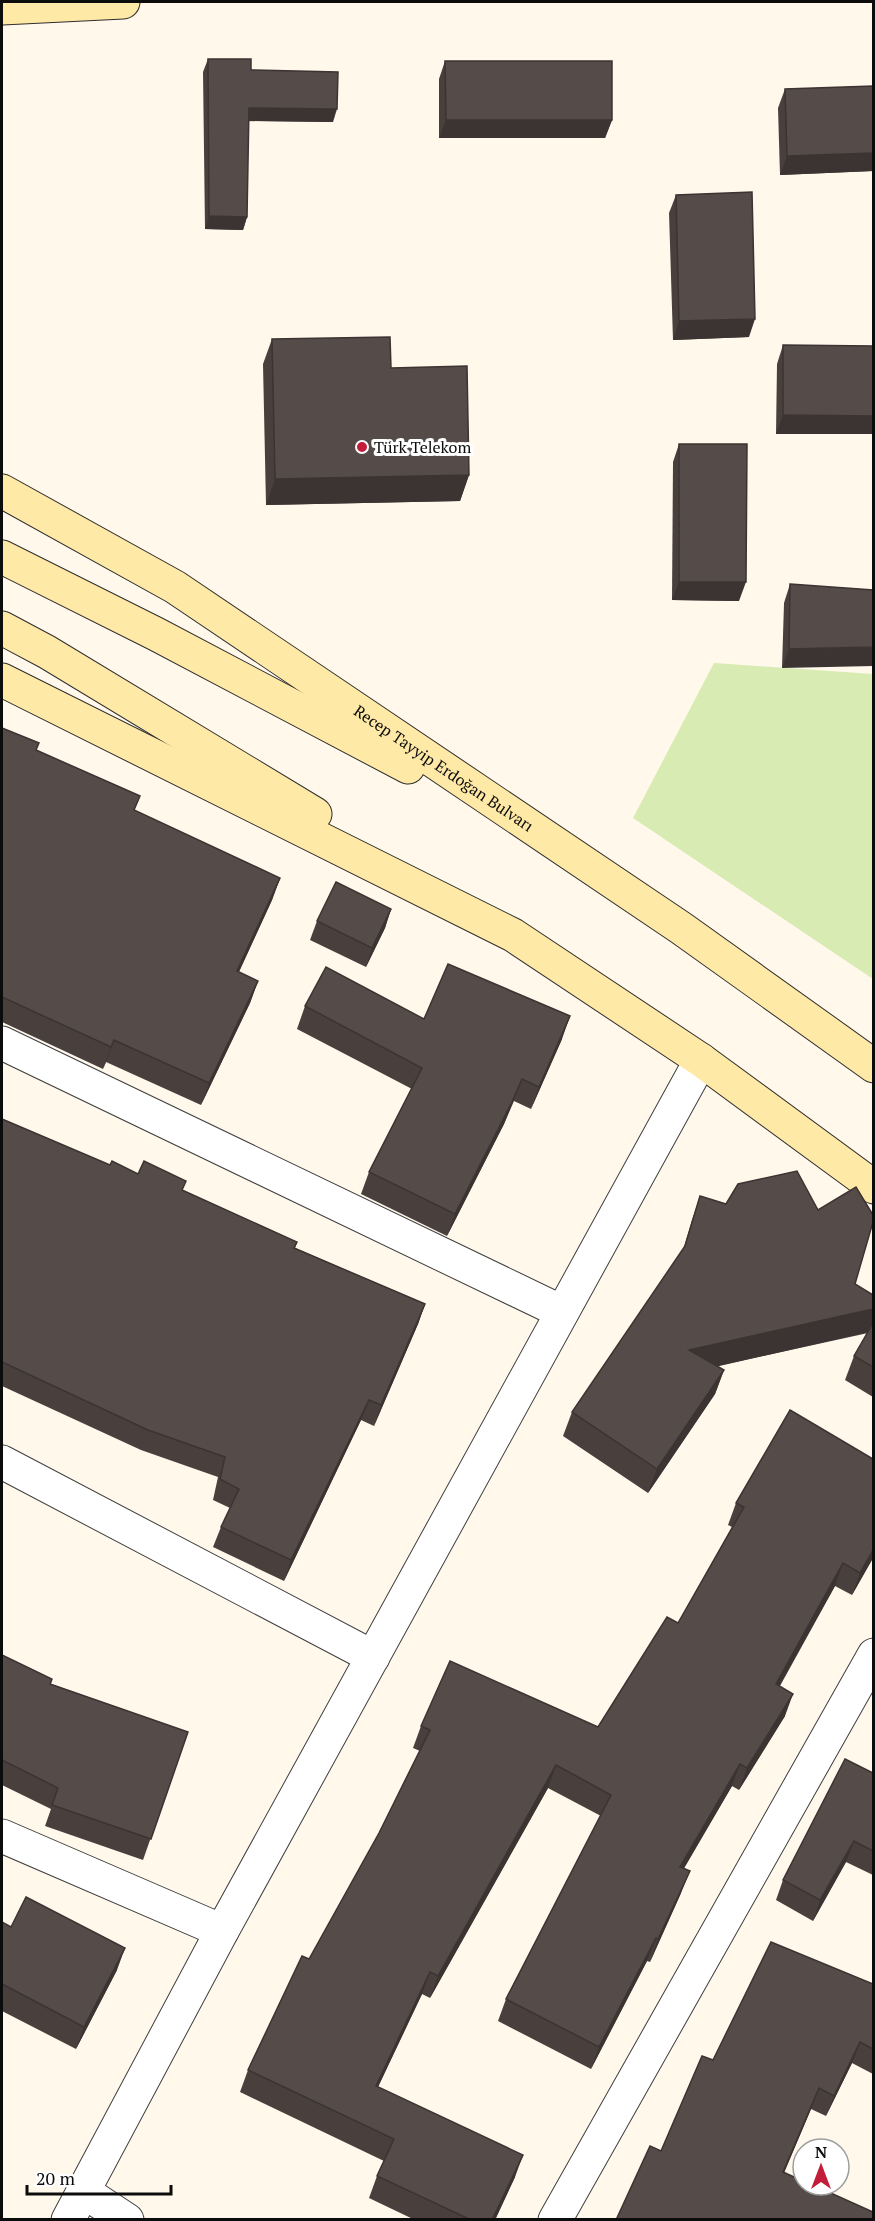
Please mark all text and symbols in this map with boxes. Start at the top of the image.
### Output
place label: Türk Telekom [374,436,471,458]
marker: Türk Telekom [355,440,369,454]
street label: Recep Tayyip Erdoğan Bulvarı [350,700,538,837]
north arrow [791,2137,851,2197]
text: N [815,2141,827,2163]
scale bar [27,2158,171,2196]
text: 20 m [36,2166,76,2190]

